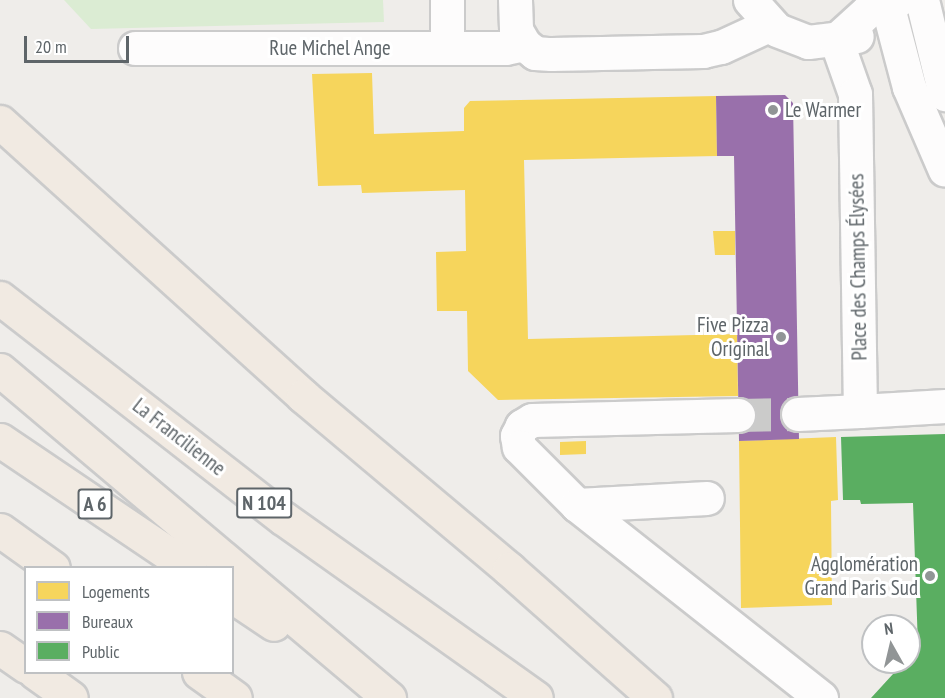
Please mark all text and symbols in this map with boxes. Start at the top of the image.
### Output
scale bar [27,24,132,62]
text: 20 m [35,35,67,58]
street label: Rue Michel Ange [269,35,391,61]
place label: Le Warmer [785,97,862,123]
marker: Le Warmer [766,103,780,117]
street label: Place des Champs Élysées [844,173,872,361]
place label: Five Pizza Original [697,312,769,362]
marker: Five Pizza Original [774,330,788,344]
street label: La Francilienne [128,393,230,481]
road number: N 104 [236,486,292,520]
road number: A 6 [77,487,113,521]
place label: Agglomération Grand Paris Sud [804,551,918,601]
legend [24,566,234,674]
marker: Agglomération Grand Paris Sud [923,569,937,583]
text: Logements [82,580,150,603]
text: Bureaux [82,610,133,633]
north arrow [861,614,921,674]
text: N [883,618,894,639]
text: Public [82,640,120,663]

